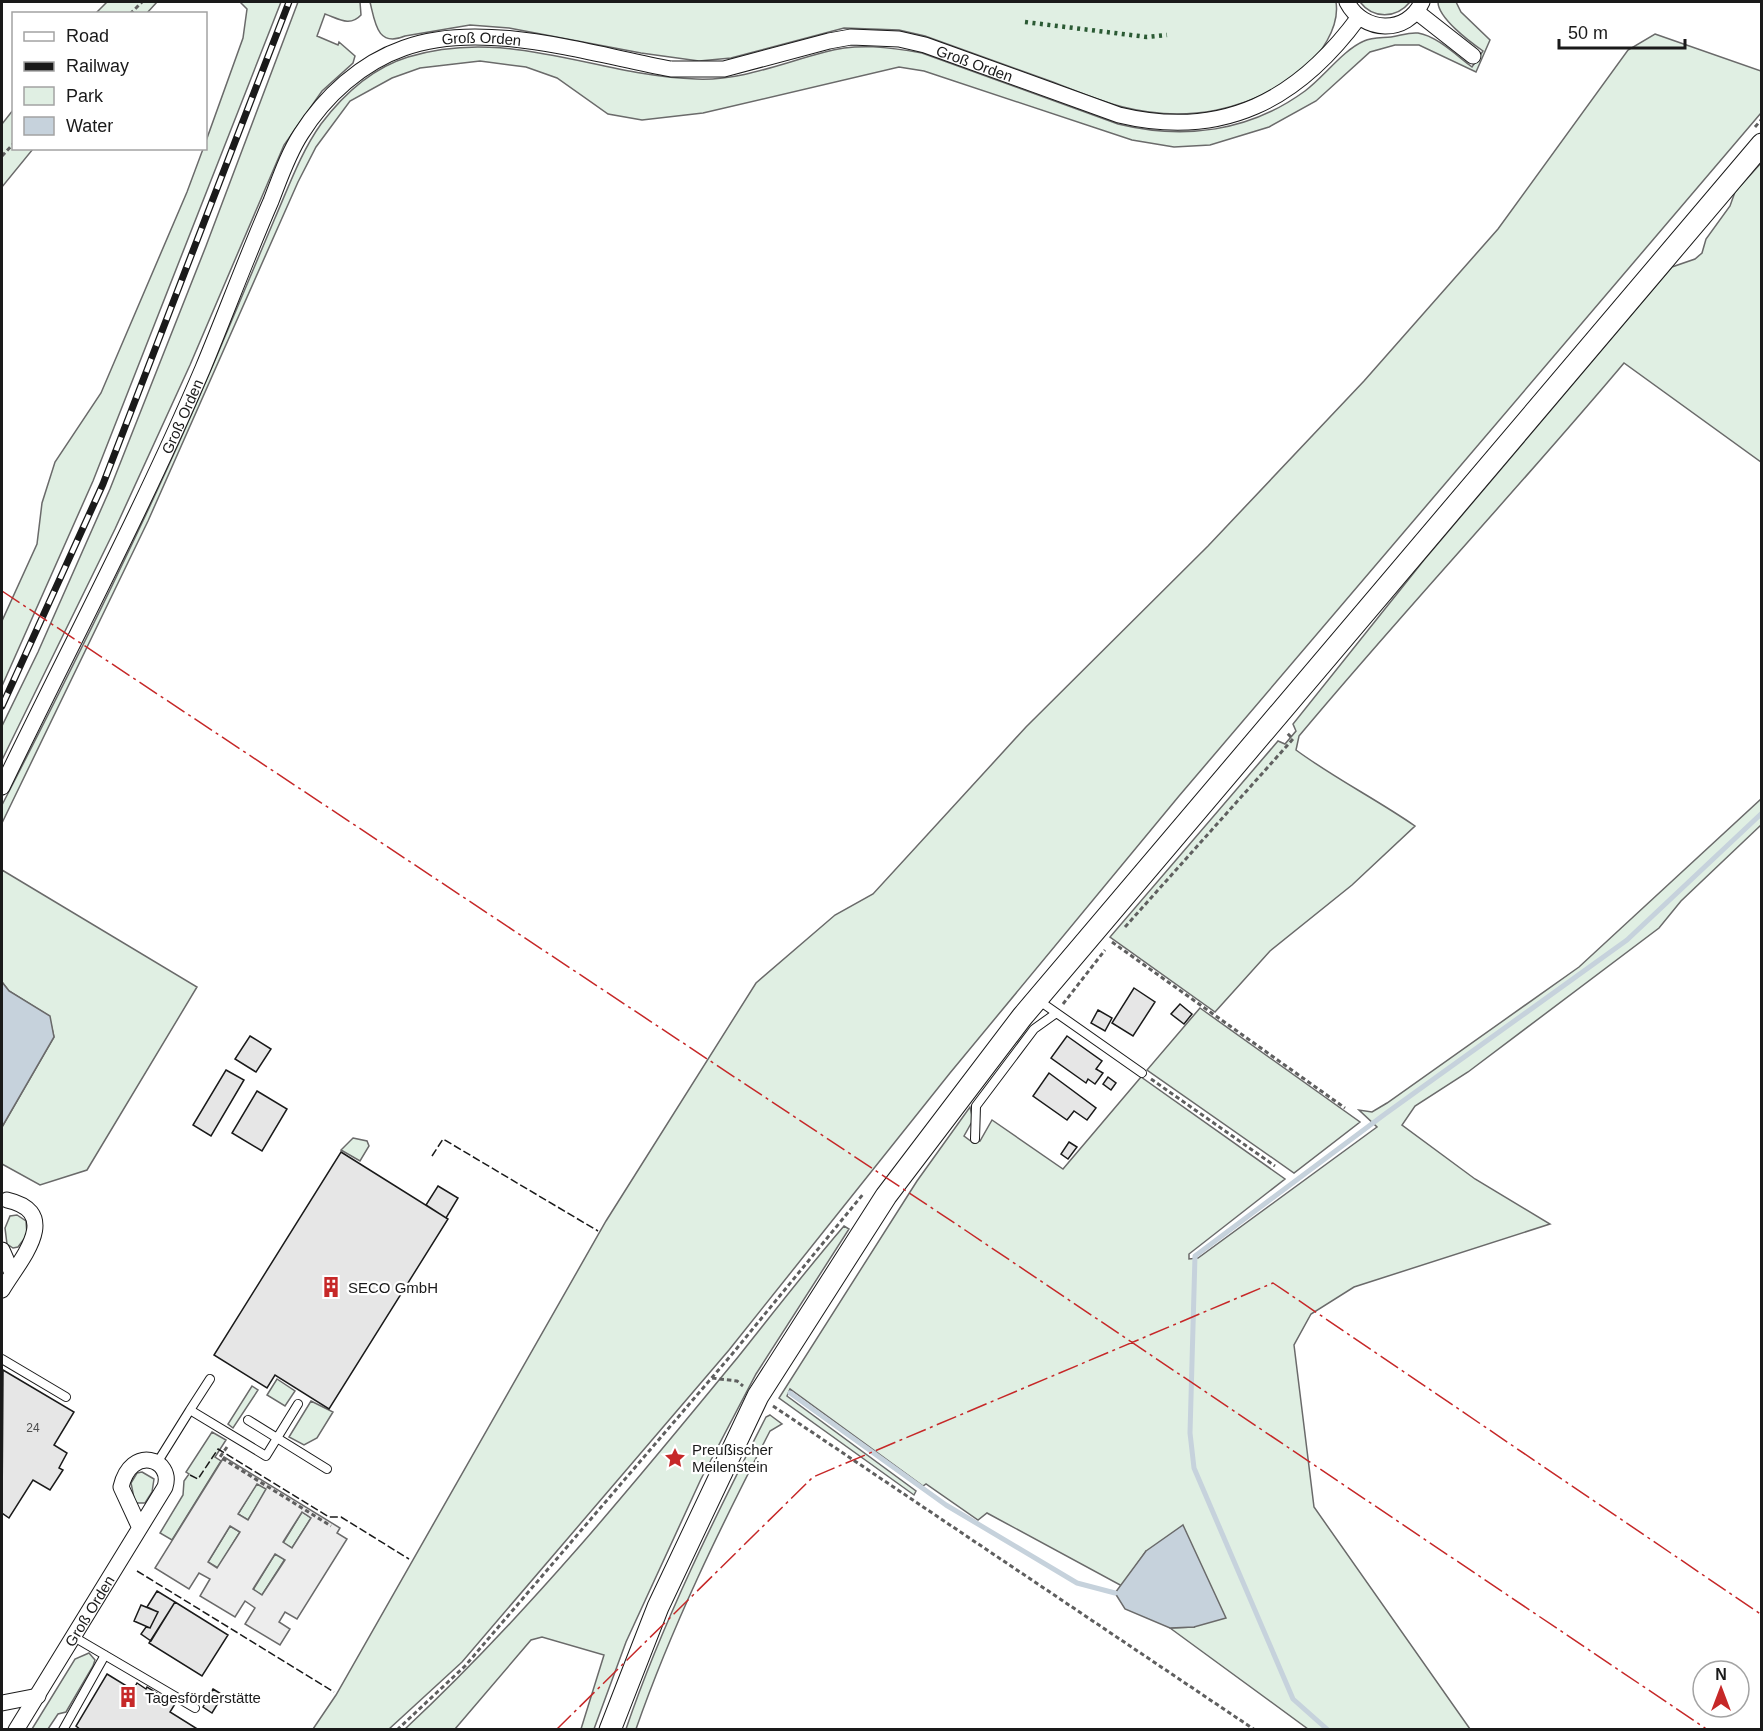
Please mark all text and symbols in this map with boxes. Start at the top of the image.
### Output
legend [12,12,207,150]
scale bar [1559,12,1685,50]
text: 50 m [1568,23,1608,43]
text: Road [66,26,109,46]
street label: Groß Orden [441,28,522,48]
street label: Groß Orden [934,41,1015,84]
text: Railway [66,56,129,76]
text: Park [66,86,104,106]
text: Water [66,116,113,136]
street label: Groß Orden [158,376,206,456]
building icon: SECO GmbH [319,1275,343,1299]
place label: SECO GmbH [348,1279,438,1296]
house number: 24 [26,1421,40,1435]
place label: Preußischer Meilenstein [692,1441,773,1475]
place icon: Preußischer Meilenstein [663,1446,687,1470]
street label: Groß Orden [61,1572,117,1649]
north arrow [1691,1659,1751,1719]
text: N [1715,1666,1727,1683]
building icon: Tagesförderstätte [116,1685,140,1709]
place label: Tagesförderstätte [145,1689,261,1706]

